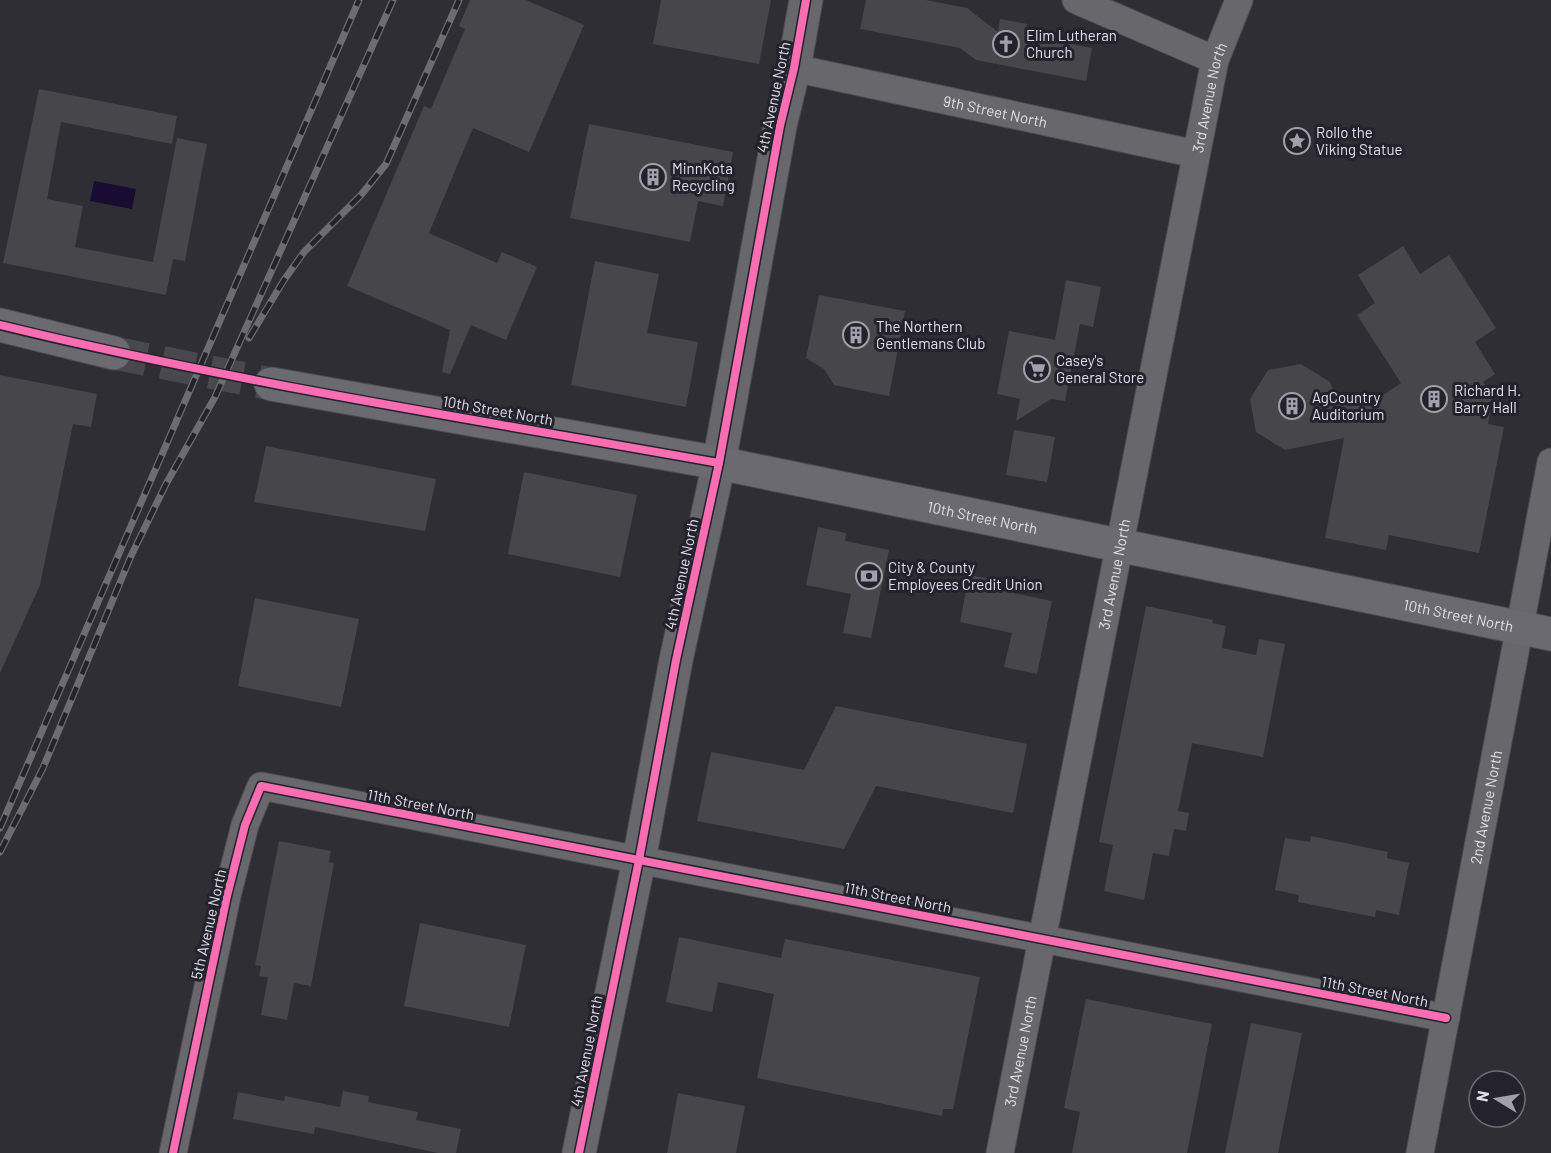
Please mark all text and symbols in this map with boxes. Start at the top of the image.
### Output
place label: Elim Lutheran Church [1026,26,1117,61]
church icon: Elim Lutheran Church [991,29,1021,59]
street label: 4th Avenue North [752,40,794,154]
street label: 3rd Avenue North [1188,40,1230,154]
street label: 9th Street North [942,91,1049,131]
place label: Rollo the Viking Statue [1316,123,1402,158]
place icon: Rollo the Viking Statue [1282,126,1312,156]
place label: MinnKota Recycling [672,159,735,194]
building icon: MinnKota Recycling [638,162,668,192]
place label: The Northern Gentlemans Club [876,317,985,352]
building icon: The Northern Gentlemans Club [841,320,871,350]
place label: Casey's General Store [1056,351,1144,386]
supermarket icon: Casey's General Store [1022,354,1052,384]
place label: Richard H. Barry Hall [1454,381,1521,416]
building icon: Richard H. Barry Hall [1419,384,1449,414]
place label: AgCountry Auditorium [1312,388,1384,423]
street label: 10th Street North [441,391,555,429]
building icon: AgCountry Auditorium [1277,391,1307,421]
street label: 10th Street North [926,497,1039,537]
street label: 4th Avenue North [660,517,702,631]
street label: 3rd Avenue North [1094,517,1134,631]
place label: City & County Employees Credit Union [888,558,1043,593]
bank icon: City & County Employees Credit Union [854,561,884,591]
street label: 10th Street North [1402,595,1515,635]
street label: 2nd Avenue North [1466,749,1505,866]
street label: 11th Street North [366,785,476,823]
street label: 5th Avenue North [187,867,229,981]
street label: 11th Street North [843,878,953,916]
street label: 11th Street North [1320,972,1430,1010]
street label: 4th Avenue North [566,994,606,1108]
street label: 3rd Avenue North [1000,994,1040,1108]
north arrow [1467,1069,1527,1129]
text: N [1471,1089,1492,1103]

